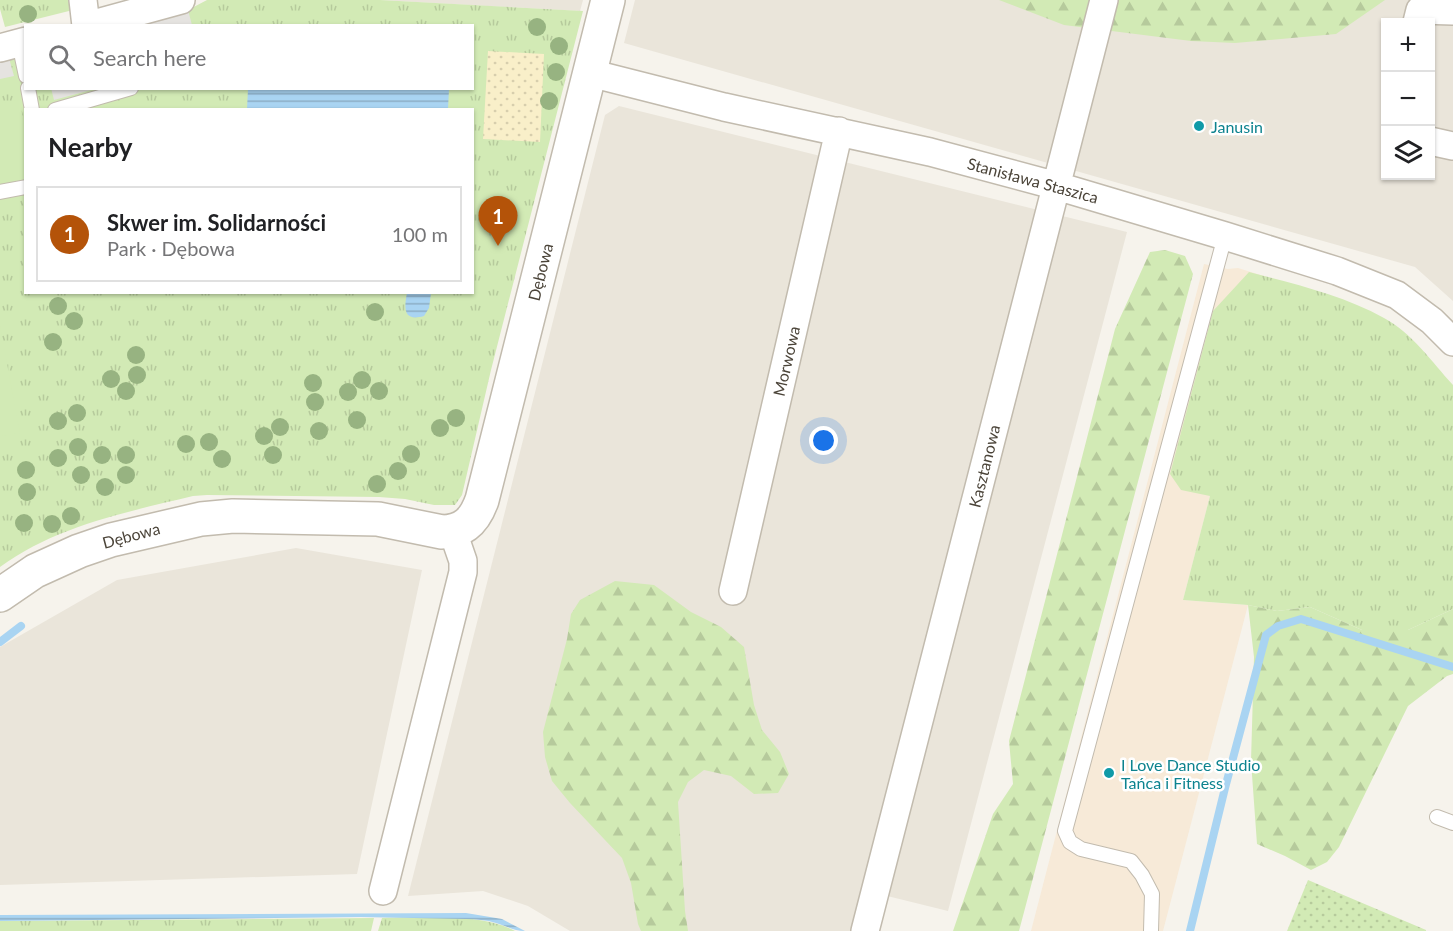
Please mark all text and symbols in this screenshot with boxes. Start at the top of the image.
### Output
map controls [1381,18,1435,180]
button: + [1381,18,1435,72]
search box [24,24,474,90]
icon: search [45,41,78,74]
text: Search here [93,44,206,71]
button: − [1381,72,1435,126]
place label: Janusin [1211,117,1263,136]
marker: Janusin [1192,119,1206,133]
button: layers [1381,126,1435,180]
text: Nearby [48,131,133,163]
street label: Stanisława Staszica [965,153,1101,207]
pin: 1 [478,196,518,246]
text: Skwer im. Solidarności [107,209,326,236]
text: 1 [64,222,75,246]
text: 100 m [392,222,448,246]
text: Park · Dębowa [107,236,235,260]
street label: Dębowa [524,241,556,303]
street label: Morwowa [769,324,803,398]
street label: Kasztanowa [965,423,1003,509]
your location [809,426,838,455]
street label: Dębowa [100,518,162,552]
place label: I Love Dance Studio Tańca i Fitness [1121,755,1260,792]
marker: I Love Dance Studio Tańca i Fitness [1102,766,1116,780]

